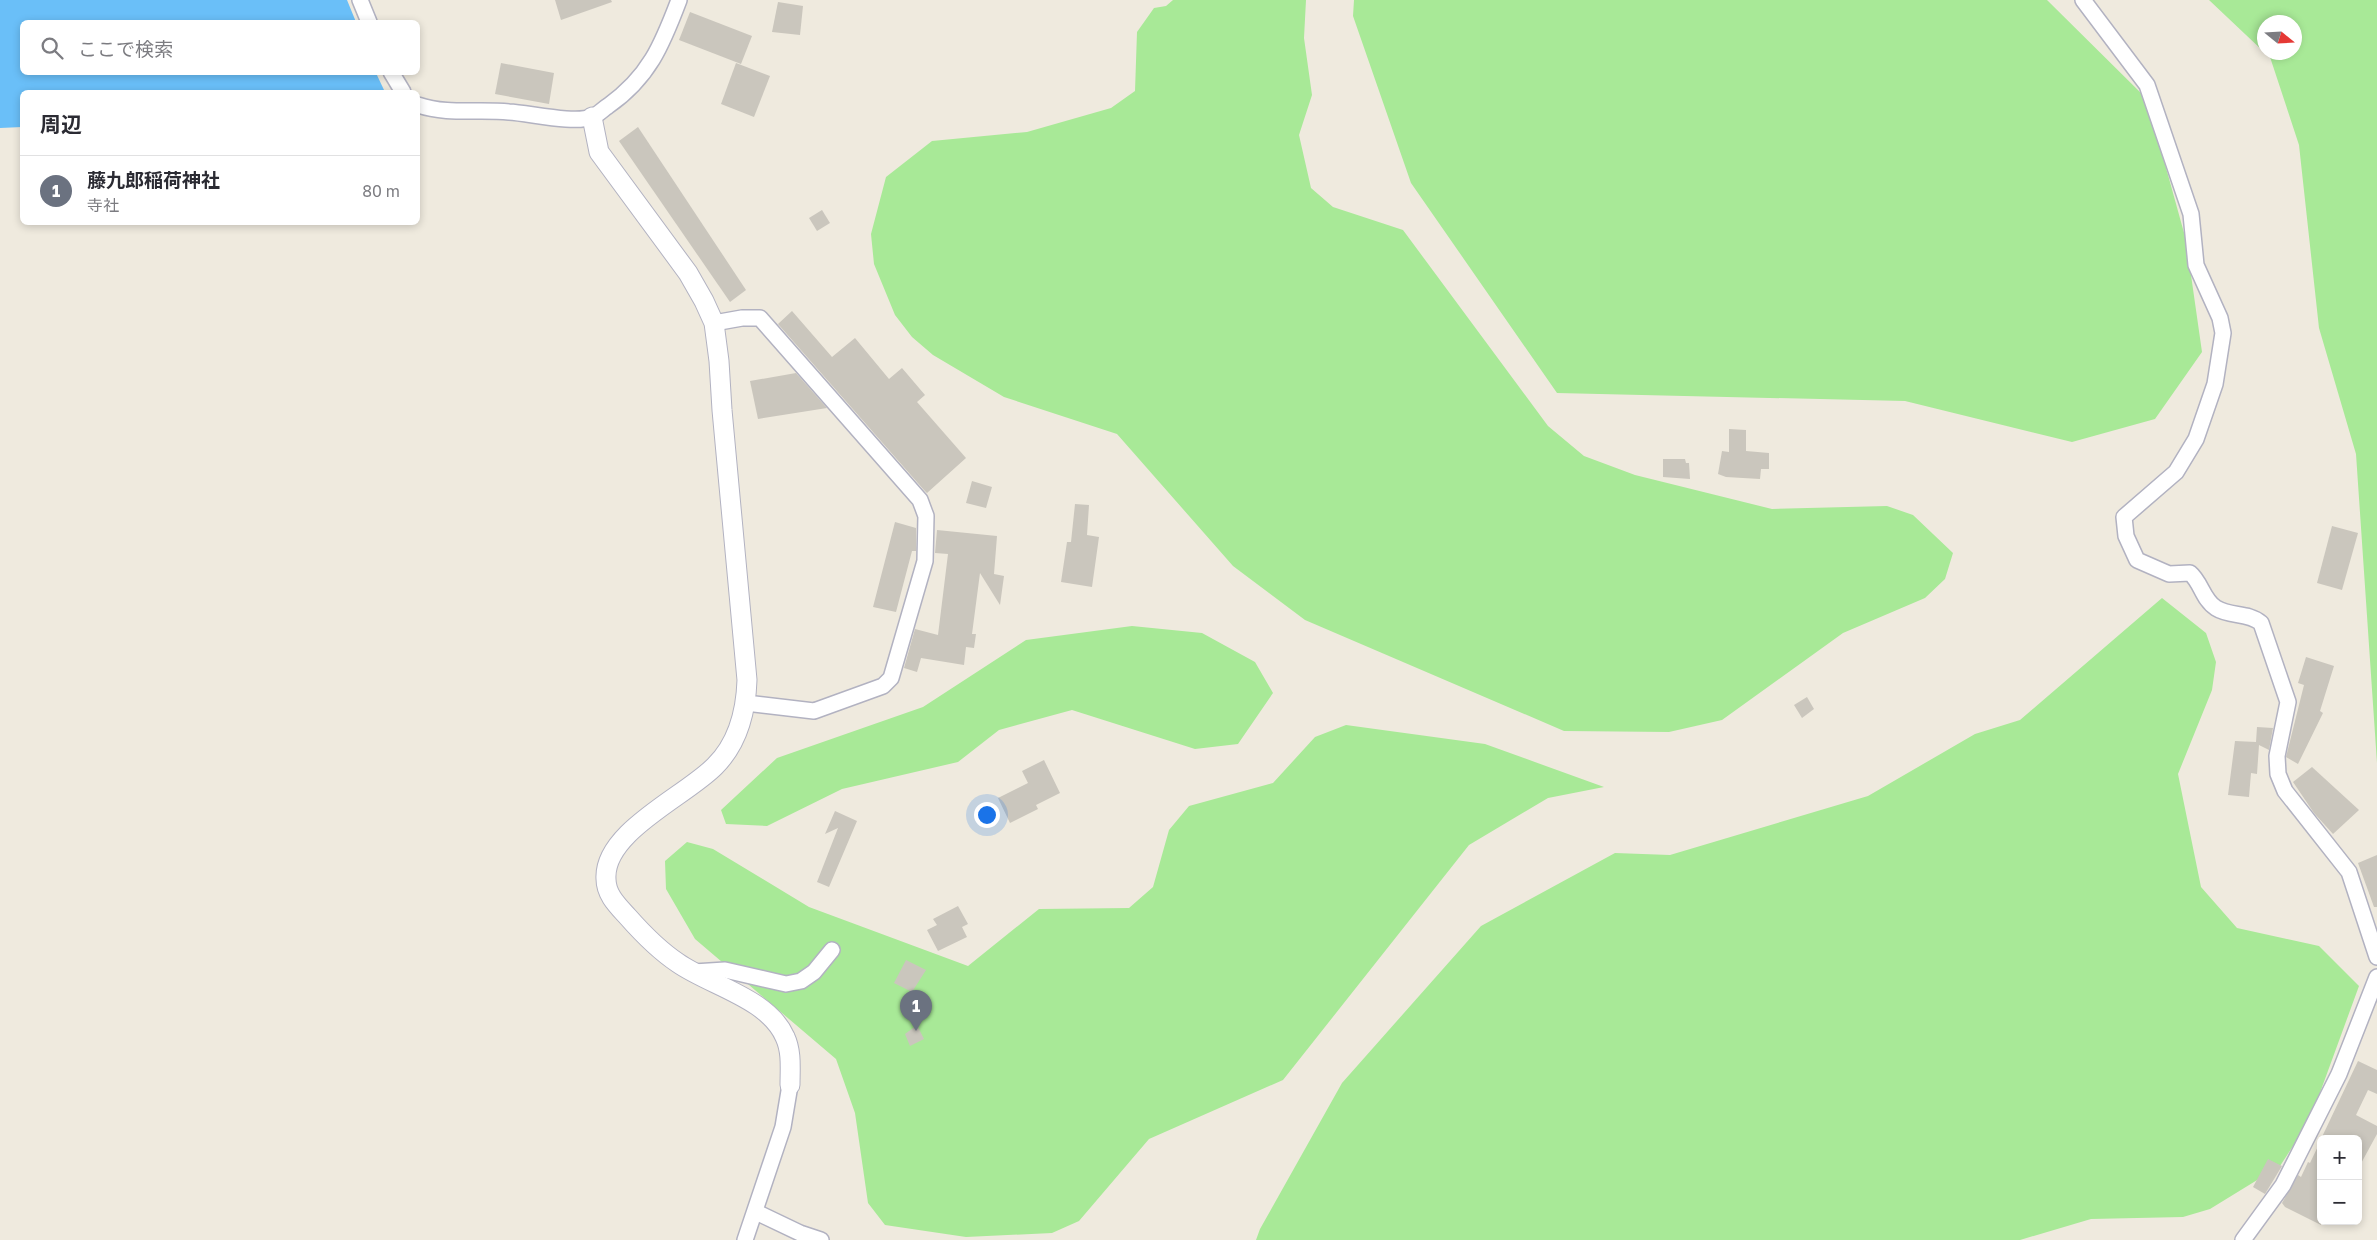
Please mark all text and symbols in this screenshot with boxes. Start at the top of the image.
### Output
north arrow [2257,15,2302,60]
search box [20,20,420,75]
icon: search [38,34,66,62]
text: ここで検索 [78,37,173,60]
text: 周辺 [40,111,82,137]
text: 藤九郎稲荷神社 [87,168,220,191]
text: 1 [52,181,60,201]
text: 80 m [362,181,400,201]
text: 寺社 [87,195,119,215]
your location [974,802,1000,828]
pin: 1 [900,990,932,1031]
map controls [2317,1135,2362,1225]
button: + [2317,1135,2362,1180]
button: − [2317,1180,2362,1225]

